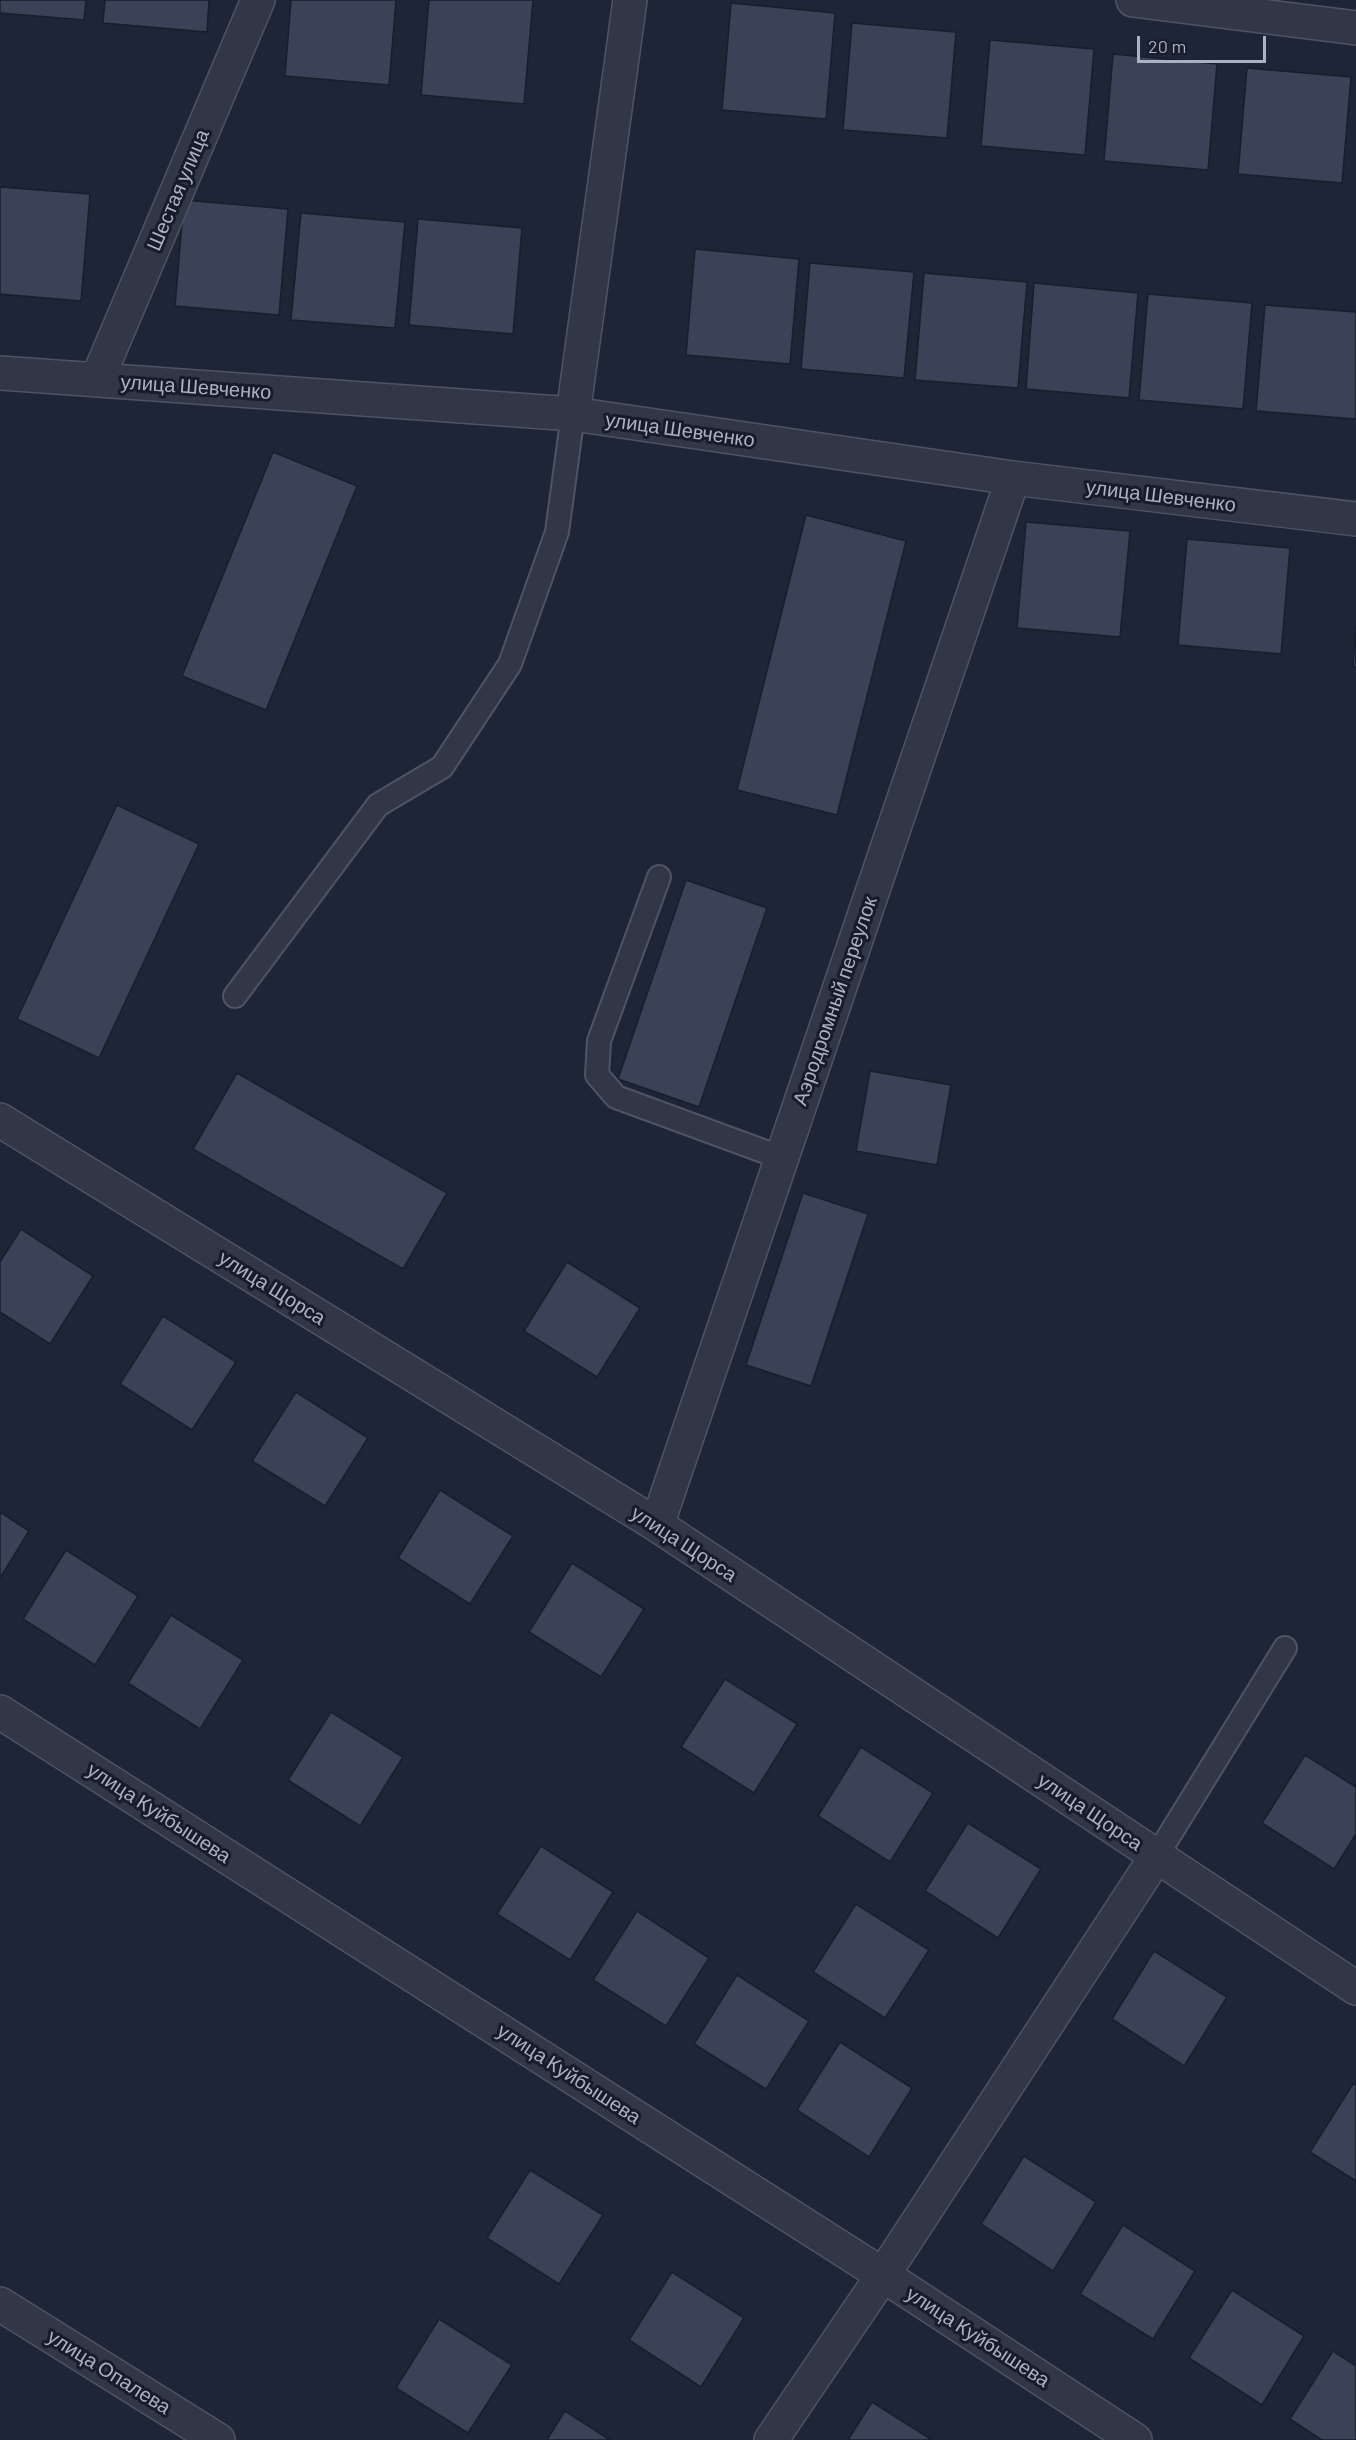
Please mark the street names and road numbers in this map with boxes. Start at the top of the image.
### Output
street label: Шестая улица [142,126,214,254]
street label: улица Шевченко [120,370,272,404]
street label: улица Шевченко [604,408,756,452]
street label: улица Шевченко [1085,475,1237,517]
street label: Аэродромный переулок [788,893,882,1109]
street label: улица Щорса [214,1246,330,1330]
street label: улица Щорса [627,1501,741,1587]
street label: улица Куйбышева [83,1758,235,1868]
street label: улица Щорса [1033,1768,1147,1856]
street label: улица Куйбышева [493,2019,645,2129]
street label: улица Куйбышева [902,2282,1054,2392]
street label: улица Опалева [43,2325,175,2419]

